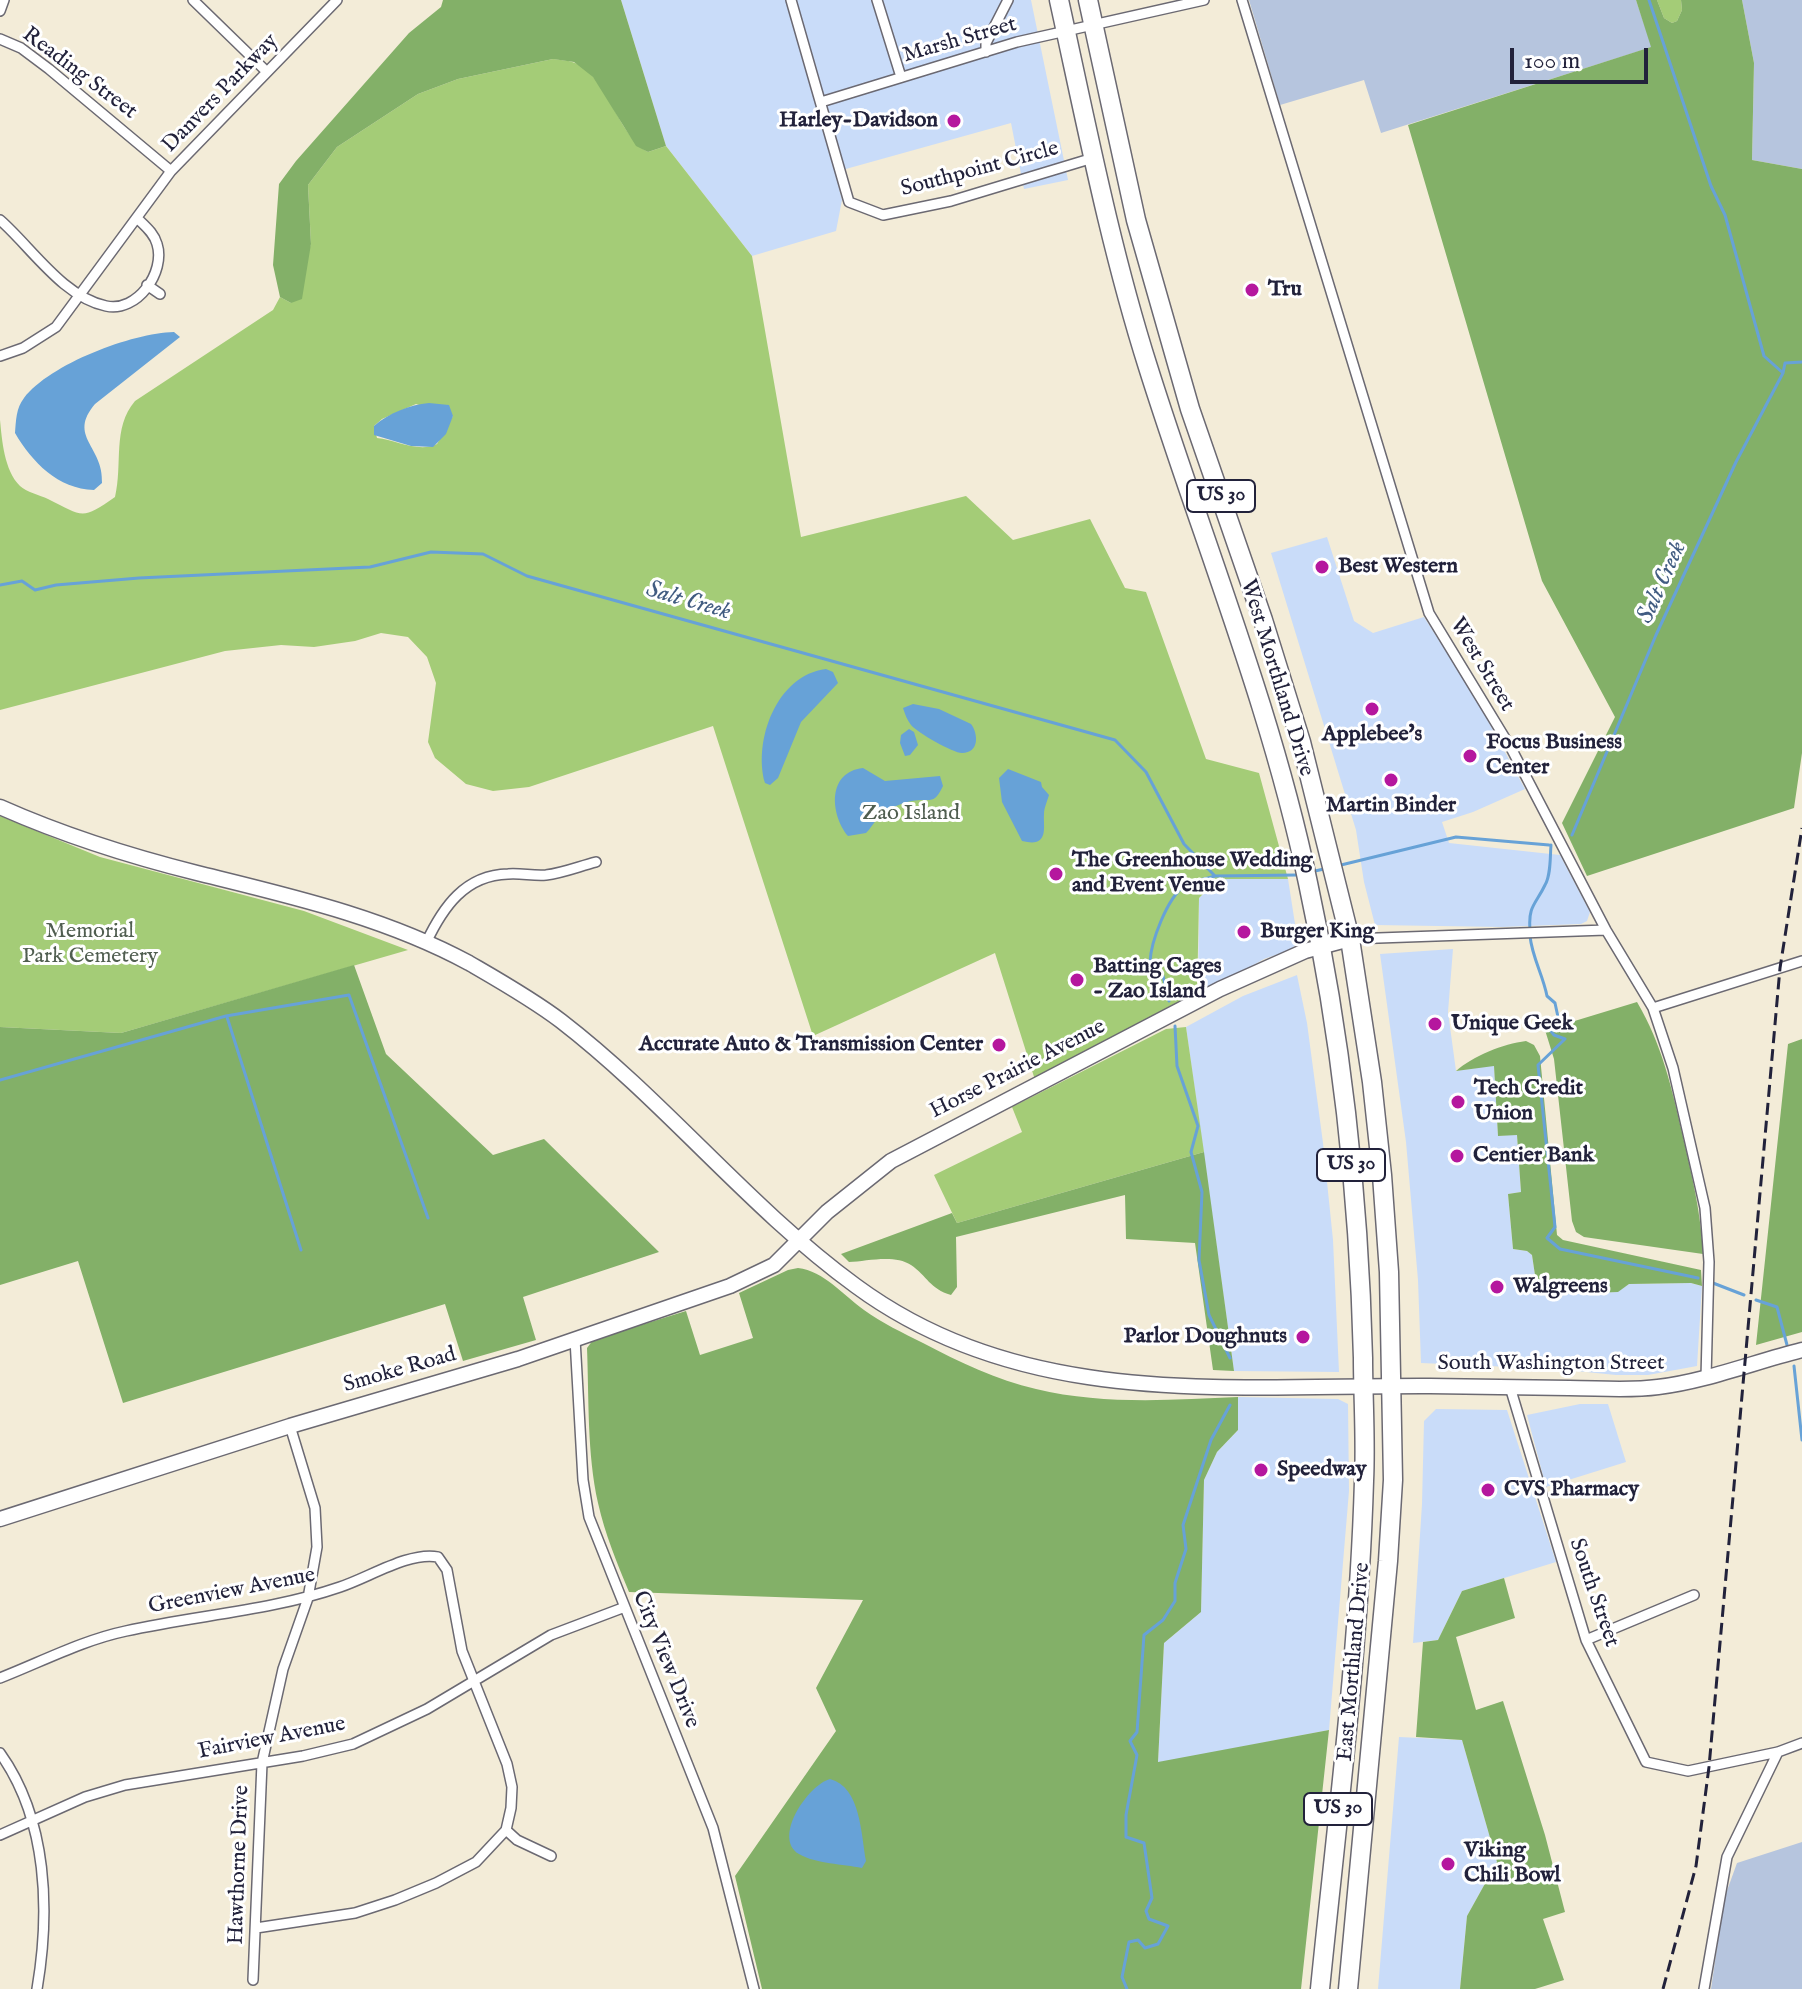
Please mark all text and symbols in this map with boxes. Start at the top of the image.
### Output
street label: Marsh Street [900,12,1020,70]
street label: Reading Street [16,22,142,126]
street label: Danvers Parkway [158,29,284,159]
scale bar [1514,32,1652,82]
text: 100 m [1524,46,1580,77]
place label: Harley-Davidson [779,108,938,134]
marker: Harley-Davidson [945,112,963,130]
street label: Southpoint Circle [898,136,1062,204]
place label: Tru [1268,277,1302,303]
marker: Tru [1243,281,1261,299]
road number: US 30 [1187,480,1255,512]
water label: Salt Creek [1632,538,1694,628]
place label: Best Western [1338,554,1458,580]
marker: Best Western [1313,558,1331,576]
water label: Salt Creek [642,576,734,628]
street label: West Morthland Drive [1233,576,1319,780]
street label: West Street [1443,613,1519,717]
marker: Applebee's [1363,700,1381,718]
place label: Applebee's [1322,722,1422,748]
place label: Focus Business Center [1486,730,1622,782]
marker: Focus Business Center [1461,747,1479,765]
marker: Martin Binder [1382,771,1400,789]
place label: Martin Binder [1326,793,1456,819]
park label: Zao Island [862,801,960,827]
place label: The Greenhouse Wedding and Event Venue [1072,848,1313,900]
marker: The Greenhouse Wedding and Event Venue [1047,865,1065,883]
park label: Memorial Park Cemetery [22,919,158,970]
place label: Burger King [1260,919,1374,945]
marker: Burger King [1235,923,1253,941]
place label: Batting Cages - Zao Island [1093,954,1222,1006]
marker: Batting Cages - Zao Island [1068,971,1086,989]
place label: Unique Geek [1451,1011,1573,1037]
street label: Horse Prairie Avenue [926,1014,1110,1126]
marker: Unique Geek [1426,1015,1444,1033]
place label: Accurate Auto & Transmission Center [639,1032,983,1058]
marker: Accurate Auto & Transmission Center [990,1036,1008,1054]
place label: Tech Credit Union [1474,1076,1583,1128]
marker: Tech Credit Union [1449,1093,1467,1111]
place label: Centier Bank [1473,1143,1594,1169]
marker: Centier Bank [1448,1147,1466,1165]
road number: US 30 [1317,1149,1385,1181]
place label: Walgreens [1513,1274,1608,1300]
marker: Walgreens [1488,1278,1506,1296]
place label: Parlor Doughnuts [1124,1324,1287,1350]
marker: Parlor Doughnuts [1294,1328,1312,1346]
street label: Smoke Road [341,1342,459,1400]
street label: South Washington Street [1437,1351,1665,1377]
place label: Speedway [1277,1457,1366,1483]
marker: Speedway [1252,1461,1270,1479]
place label: CVS Pharmacy [1504,1477,1639,1503]
marker: CVS Pharmacy [1479,1481,1497,1499]
street label: South Street [1562,1535,1624,1651]
street label: East Morthland Drive [1333,1562,1377,1762]
street label: Greenview Avenue [146,1563,318,1621]
street label: City View Drive [626,1588,704,1732]
street label: Fairview Avenue [196,1712,348,1766]
street label: Hawthorne Drive [224,1785,256,1945]
road number: US 30 [1304,1793,1372,1825]
place label: Viking Chili Bowl [1464,1838,1561,1890]
marker: Viking Chili Bowl [1439,1855,1457,1873]

